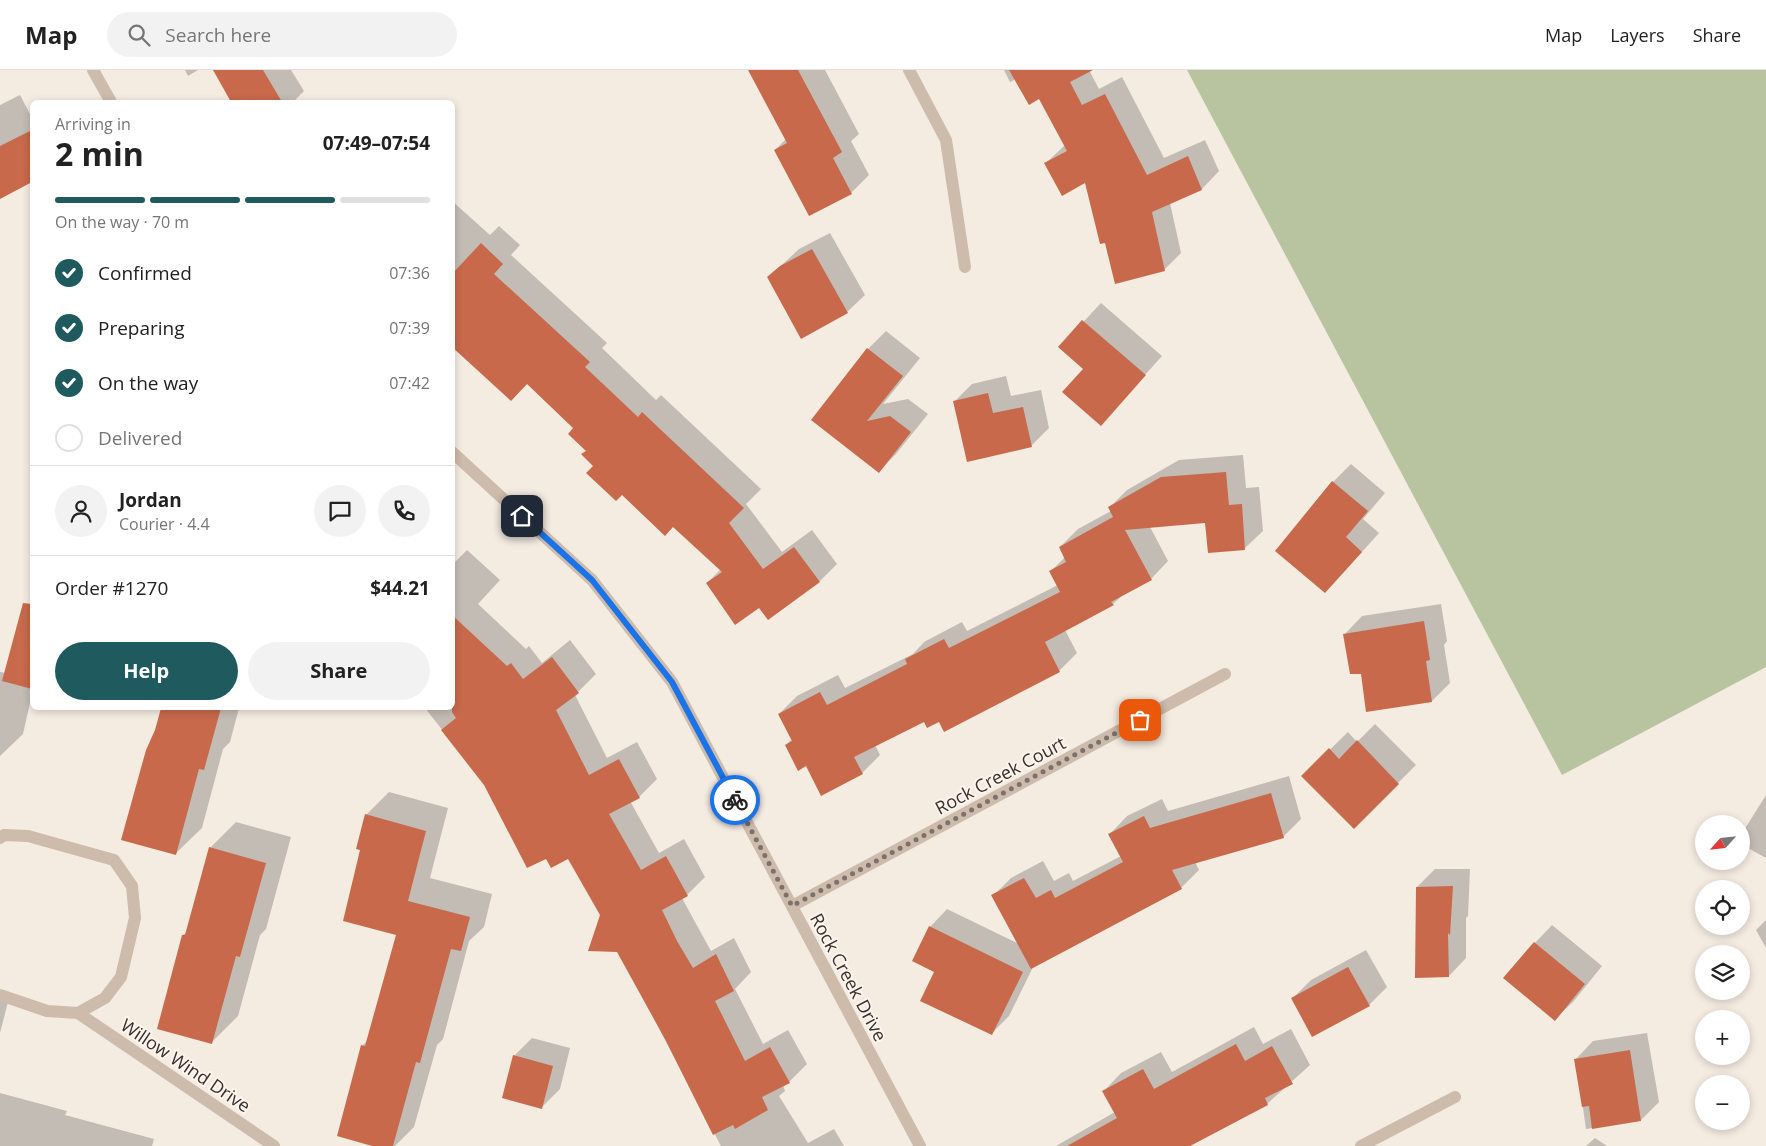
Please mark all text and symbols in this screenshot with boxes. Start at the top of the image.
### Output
search box [107,12,457,57]
text: Map [25,18,77,51]
icon: search [125,21,153,49]
text: Search here [165,22,271,48]
text: Map [1545,23,1582,47]
text: Layers [1610,23,1665,47]
text: Share [1693,23,1741,47]
text: Arriving in [55,113,131,135]
text: 07:49–07:54 [323,130,430,156]
text: 2 min [55,132,144,175]
text: On the way · 70 m [55,211,189,233]
icon: check [55,259,83,287]
text: Confirmed [98,260,192,286]
text: 07:36 [389,262,430,284]
icon: check [55,314,83,342]
text: Preparing [98,315,185,341]
text: 07:39 [389,317,430,339]
icon: check [55,369,83,397]
text: On the way [98,370,198,396]
text: 07:42 [389,372,430,394]
text: Delivered [98,425,182,451]
button: person [55,485,107,537]
button: chat [314,485,366,537]
button: phone [378,485,430,537]
text: Jordan [119,487,182,513]
pin [501,495,543,537]
icon: home [508,502,536,530]
text: Courier · 4.4 [119,513,210,535]
text: Order #1270 [55,575,168,601]
text: $44.21 [370,575,430,601]
button: Help [55,642,238,700]
button: Share [248,642,430,700]
pin [1119,699,1161,741]
icon: bag [1126,706,1154,734]
street label: Rock Creek Court [930,730,1070,820]
courier [710,775,760,825]
icon: bike [721,786,749,814]
north arrow [1695,815,1750,870]
map controls [1695,815,1750,1130]
button: locate [1695,880,1750,935]
street label: Rock Creek Drive [805,909,893,1045]
button: layers [1695,945,1750,1000]
button: + [1695,1010,1750,1065]
street label: Willow Wind Drive [116,1013,256,1117]
button: − [1695,1075,1750,1130]

